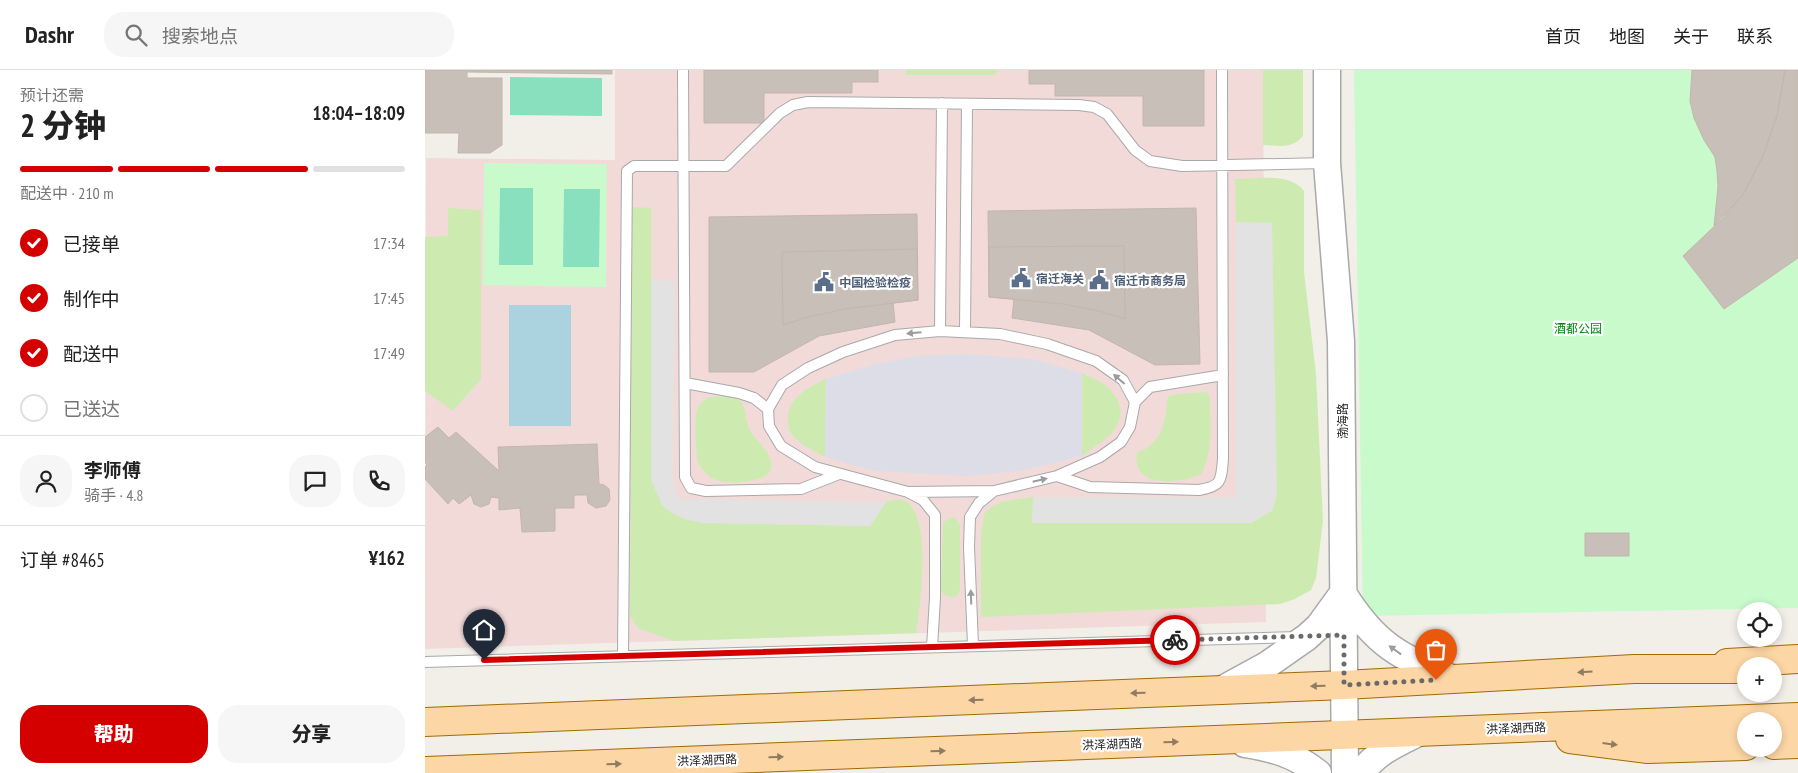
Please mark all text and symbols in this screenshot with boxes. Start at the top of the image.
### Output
search box [104,12,454,57]
text: Dashr [25,19,74,50]
icon: search [122,21,150,49]
text: 搜索地点 [162,24,238,48]
text: 首页 [1545,25,1581,48]
text: 地图 [1609,25,1645,48]
text: 关于 [1673,25,1709,48]
text: 联系 [1737,25,1773,48]
text: 预计还需 [20,85,84,105]
text: 18:04–18:09 [312,101,405,125]
text: 2 分钟 [20,104,106,146]
text: 配送中 · 210 m [20,183,114,203]
icon: check [20,229,48,257]
text: 已接单 [63,232,120,256]
text: 17:34 [373,233,405,253]
public building icon: 宿迁海关 [1010,267,1032,289]
public building icon: 宿迁市商务局 [1088,269,1110,291]
public building icon: 中国检验检疫 [813,271,835,293]
place label: 宿迁海关 [1036,271,1084,286]
place label: 宿迁市商务局 [1114,273,1186,288]
place label: 中国检验检疫 [839,275,911,290]
icon: check [20,284,48,312]
text: 制作中 [63,287,120,311]
text: 17:45 [373,288,405,308]
park label: 酒都公园 [1554,321,1602,336]
one-way arrow [906,329,922,337]
icon: check [20,339,48,367]
text: 配送中 [63,342,120,366]
text: 17:49 [373,343,405,363]
one-way arrow [1112,373,1125,384]
text: 已送达 [63,397,120,421]
street label: 渤海路 [1335,403,1350,439]
button: person [20,455,72,507]
button: chat [289,455,341,507]
button: phone [353,455,405,507]
text: 李师傅 [84,458,141,482]
one-way arrow [1032,476,1047,484]
text: 骑手 · 4.8 [84,485,143,505]
text: ¥162 [369,546,405,570]
text: 订单 #8465 [20,548,105,572]
one-way arrow [967,589,975,605]
map controls [1737,602,1782,757]
button: locate [1737,602,1782,647]
pin [463,609,505,660]
courier [1150,615,1200,665]
icon: home [470,616,498,644]
icon: bike [1161,626,1189,654]
pin [1415,629,1457,680]
icon: bag [1422,636,1450,664]
one-way arrow [1388,646,1401,656]
button: + [1737,657,1782,702]
one-way arrow [1577,668,1593,676]
one-way arrow [1309,682,1325,690]
one-way arrow [1130,689,1146,697]
one-way arrow [967,696,983,704]
button: 帮助 [20,705,208,763]
button: 分享 [218,705,405,763]
button: − [1737,712,1782,757]
street label: 洪泽湖西路 [1486,719,1546,737]
street label: 洪泽湖西路 [1082,735,1142,753]
one-way arrow [1163,737,1179,745]
one-way arrow [1602,740,1618,748]
one-way arrow [931,747,947,755]
street label: 洪泽湖西路 [677,751,737,769]
one-way arrow [768,753,784,761]
one-way arrow [606,759,622,767]

